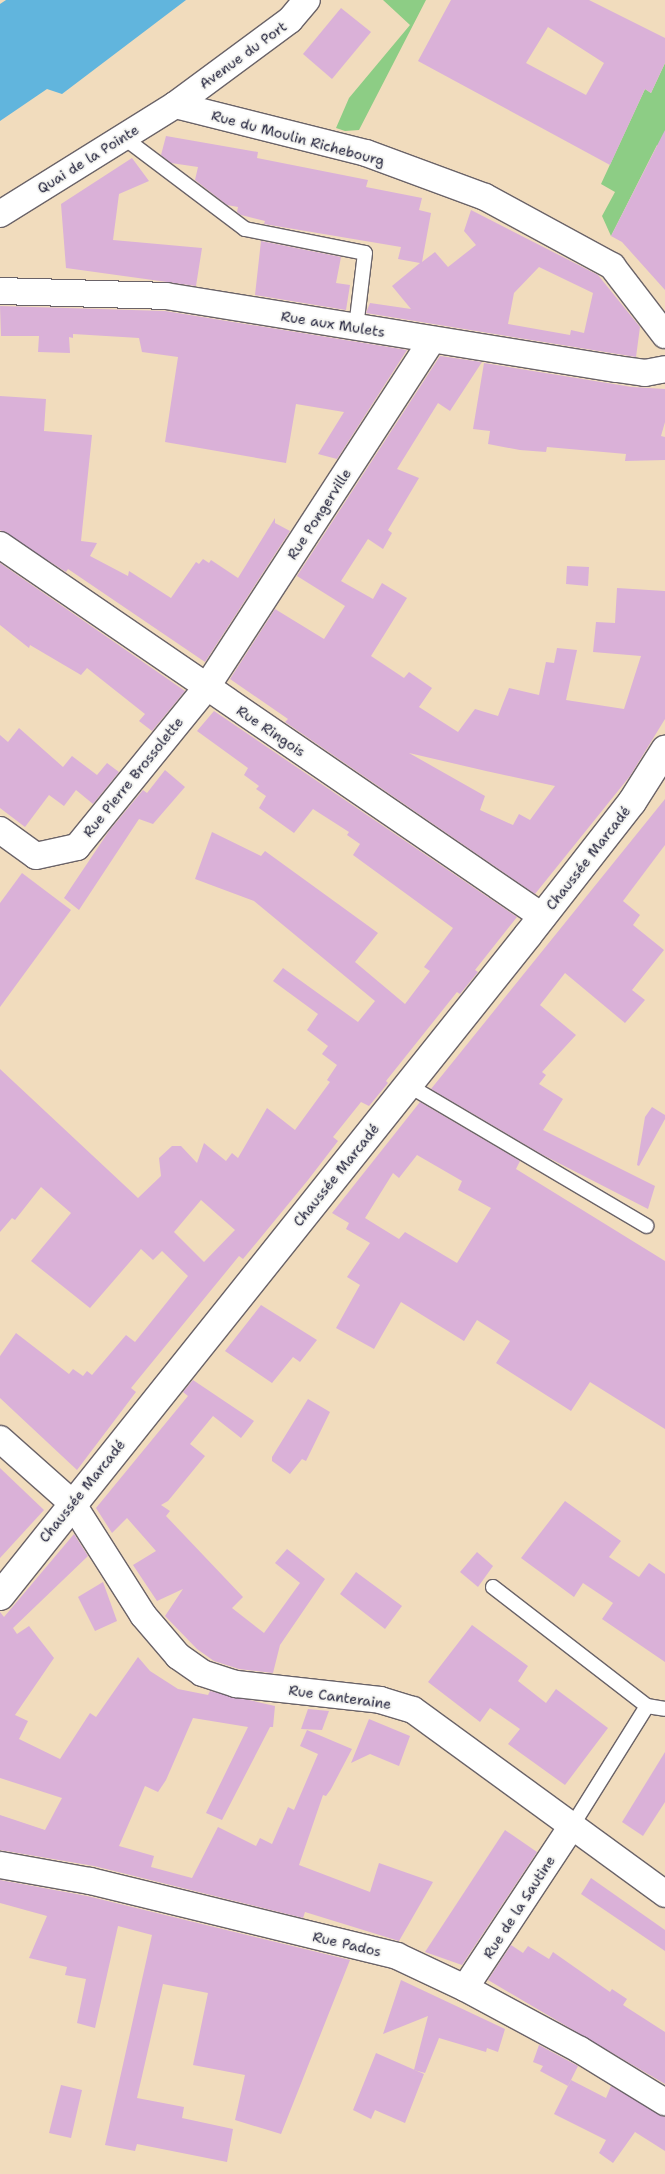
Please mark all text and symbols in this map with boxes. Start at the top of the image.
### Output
street label: Avenue du Port [196,18,290,92]
street label: Rue du Moulin Richebourg [210,107,386,169]
street label: Quai de la Pointe [34,121,142,197]
street label: Rue aux Mulets [280,307,386,341]
street label: Rue Pongerville [283,465,355,563]
street label: Rue Ringois [233,702,309,760]
street label: Rue Pierre Brossolette [79,714,187,840]
street label: Chaussée Marcadé [542,803,634,913]
street label: Chaussée Marcadé [289,1120,383,1230]
street label: Chaussée Marcadé [35,1436,129,1546]
street label: Rue Canteraine [288,1681,392,1713]
street label: Rue de la Sautine [479,1852,559,1962]
street label: Rue Pados [311,1928,383,1960]

